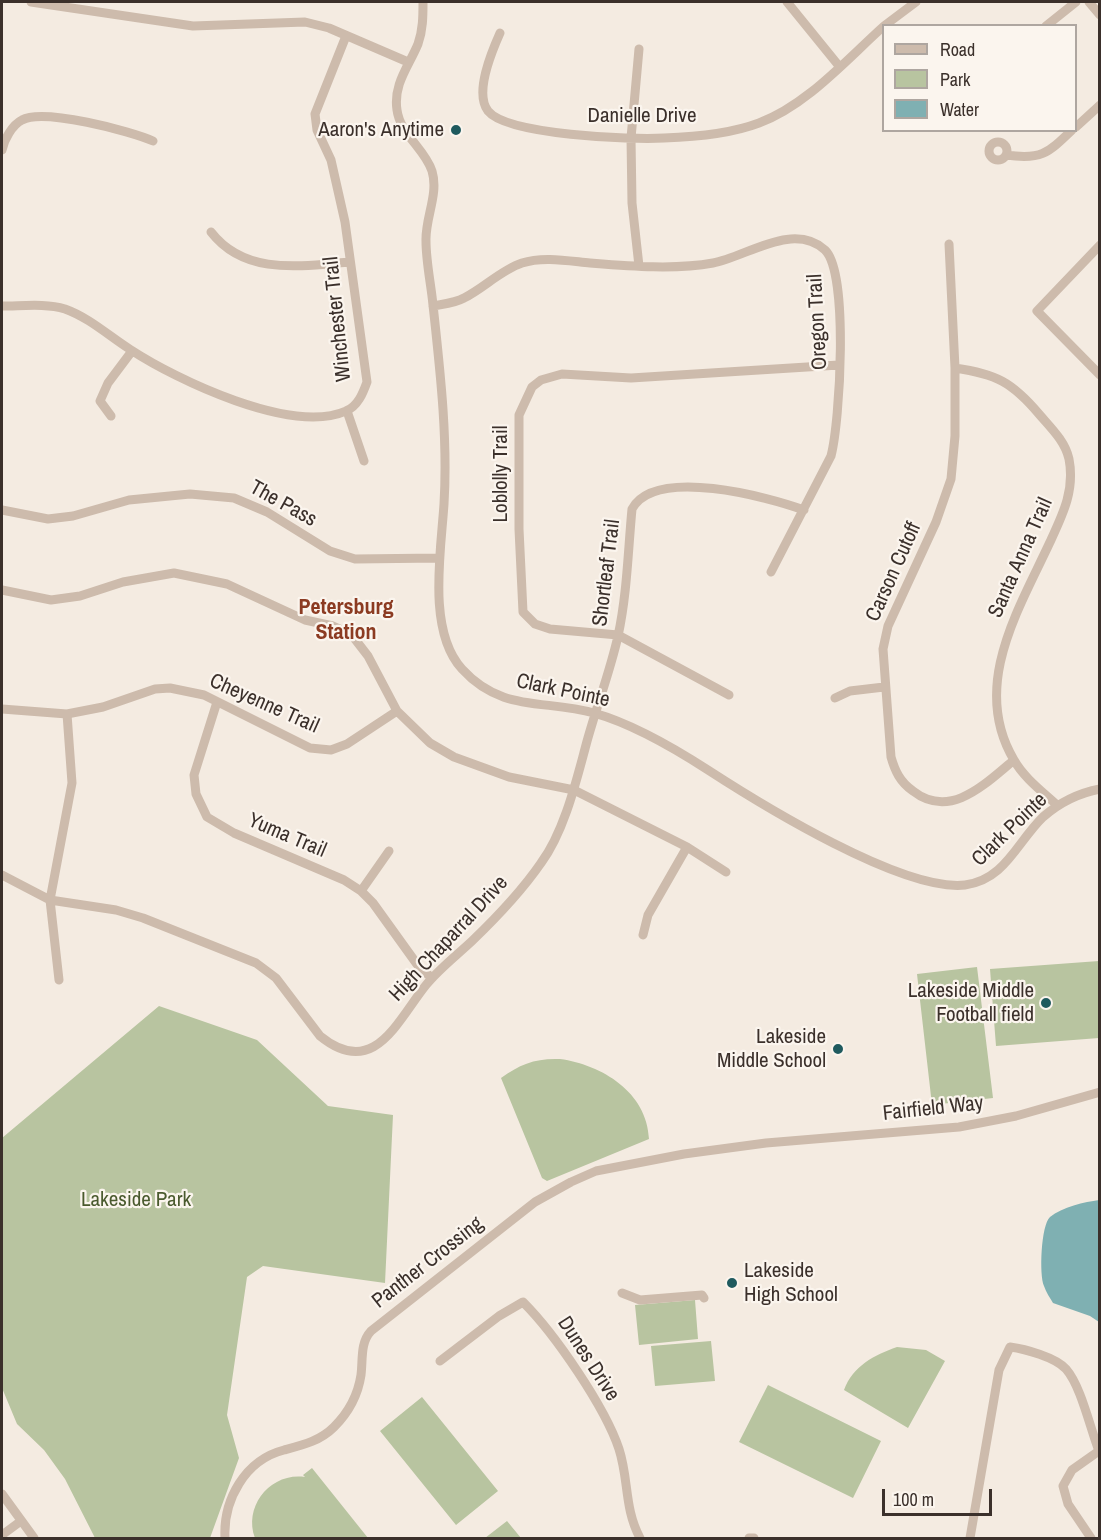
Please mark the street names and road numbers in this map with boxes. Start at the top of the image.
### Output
street label: Danielle Drive [587,103,697,129]
street label: Winchester Trail [319,255,357,383]
street label: Oregon Trail [803,273,833,371]
street label: Loblolly Trail [488,426,514,522]
street label: The Pass [245,475,321,533]
street label: Santa Anna Trail [983,494,1059,622]
street label: Shortleaf Trail [588,518,626,628]
street label: Carson Cutoff [861,518,927,626]
street label: Cheyenne Trail [205,669,323,739]
street label: Clark Pointe [514,669,612,713]
street label: Clark Pointe [967,788,1053,872]
street label: Yuma Trail [244,808,330,864]
street label: High Chaparral Drive [384,871,514,1007]
street label: Fairfield Way [881,1091,985,1127]
street label: Panther Crossing [367,1212,489,1314]
street label: Dunes Drive [551,1312,625,1406]

